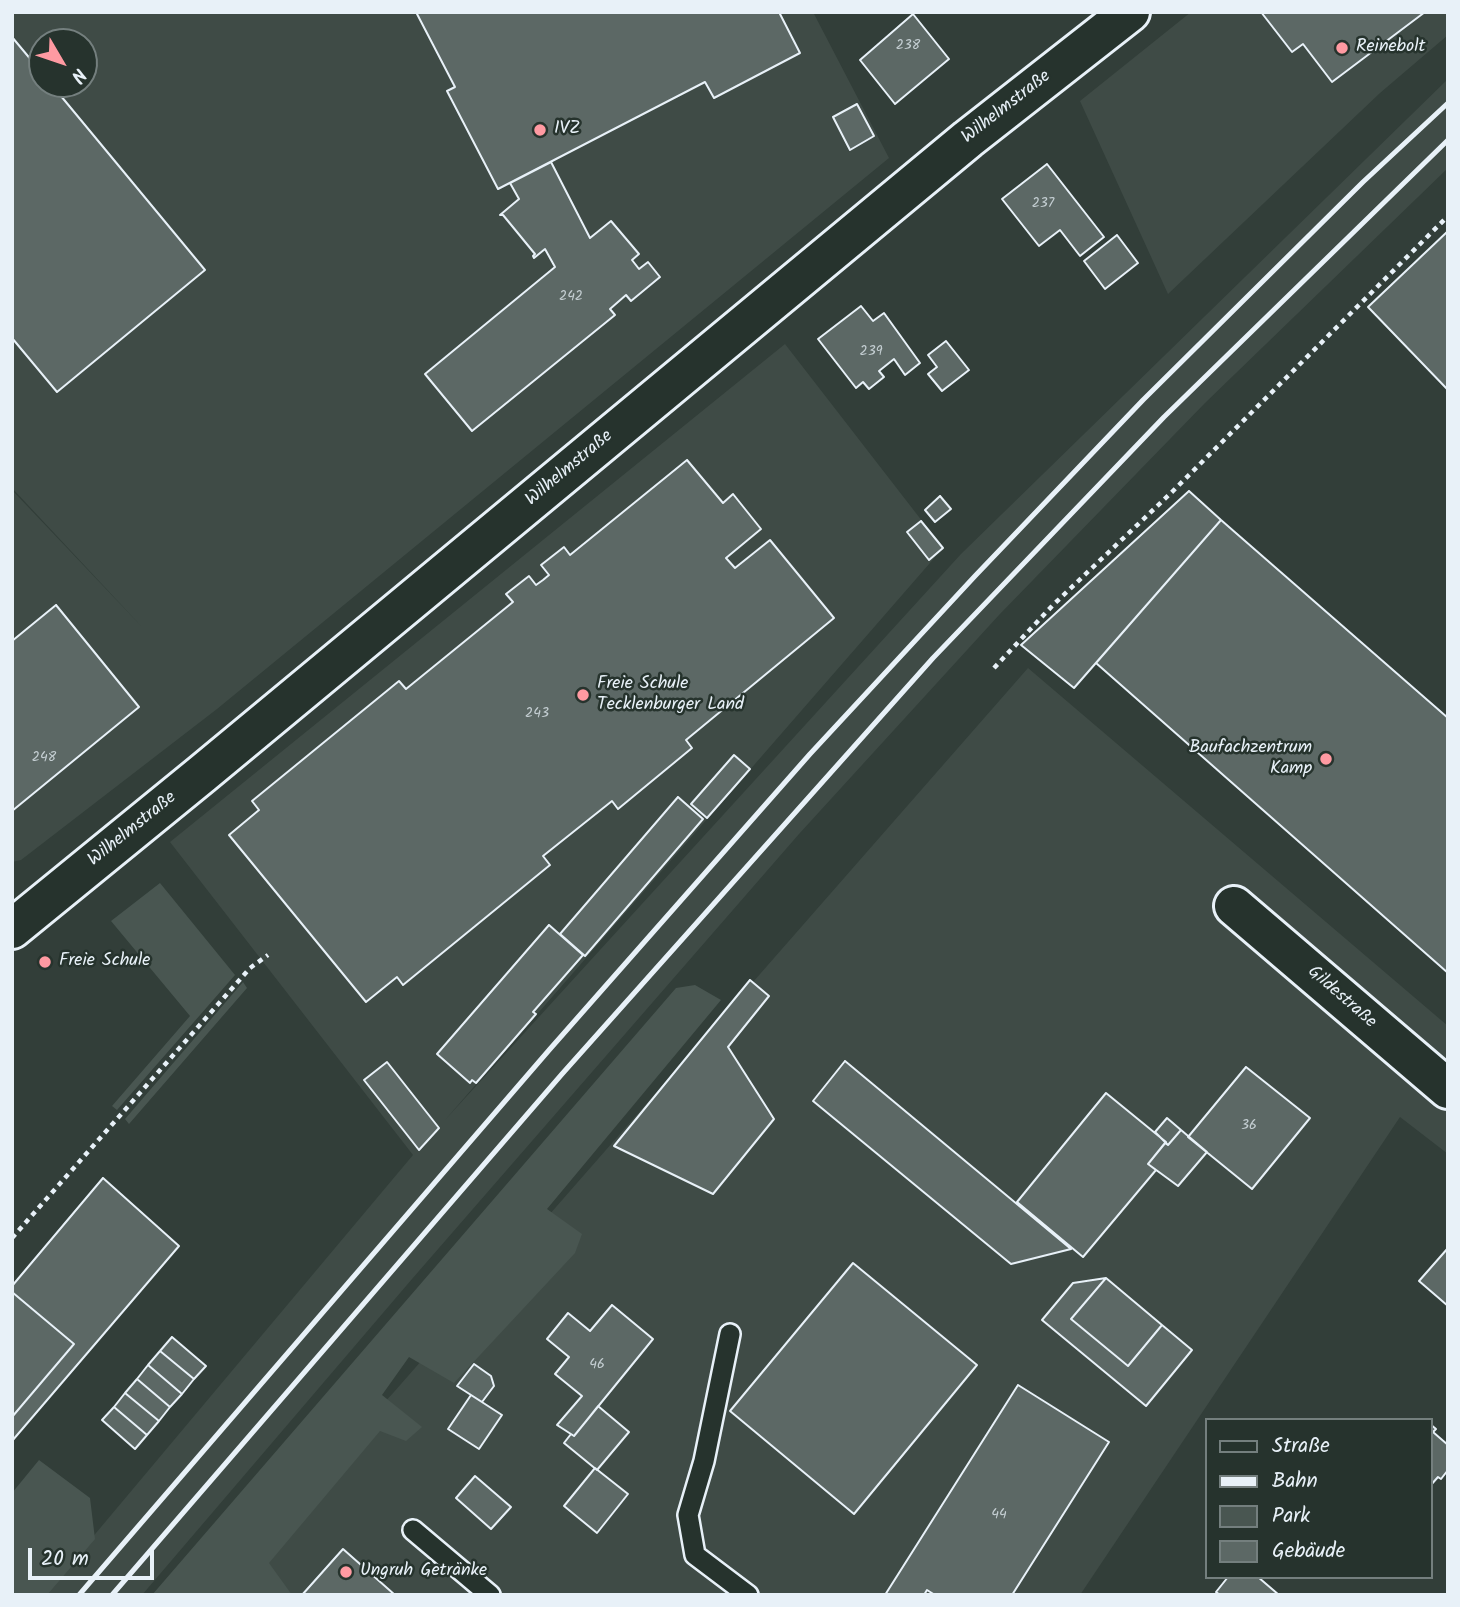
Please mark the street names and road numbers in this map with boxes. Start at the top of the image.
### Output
street label: Wilhelmstraße [958,67,1056,149]
street label: Wilhelmstraße [522,426,618,512]
street label: Wilhelmstraße [85,788,181,872]
street label: Gildestraße [1302,962,1380,1034]

